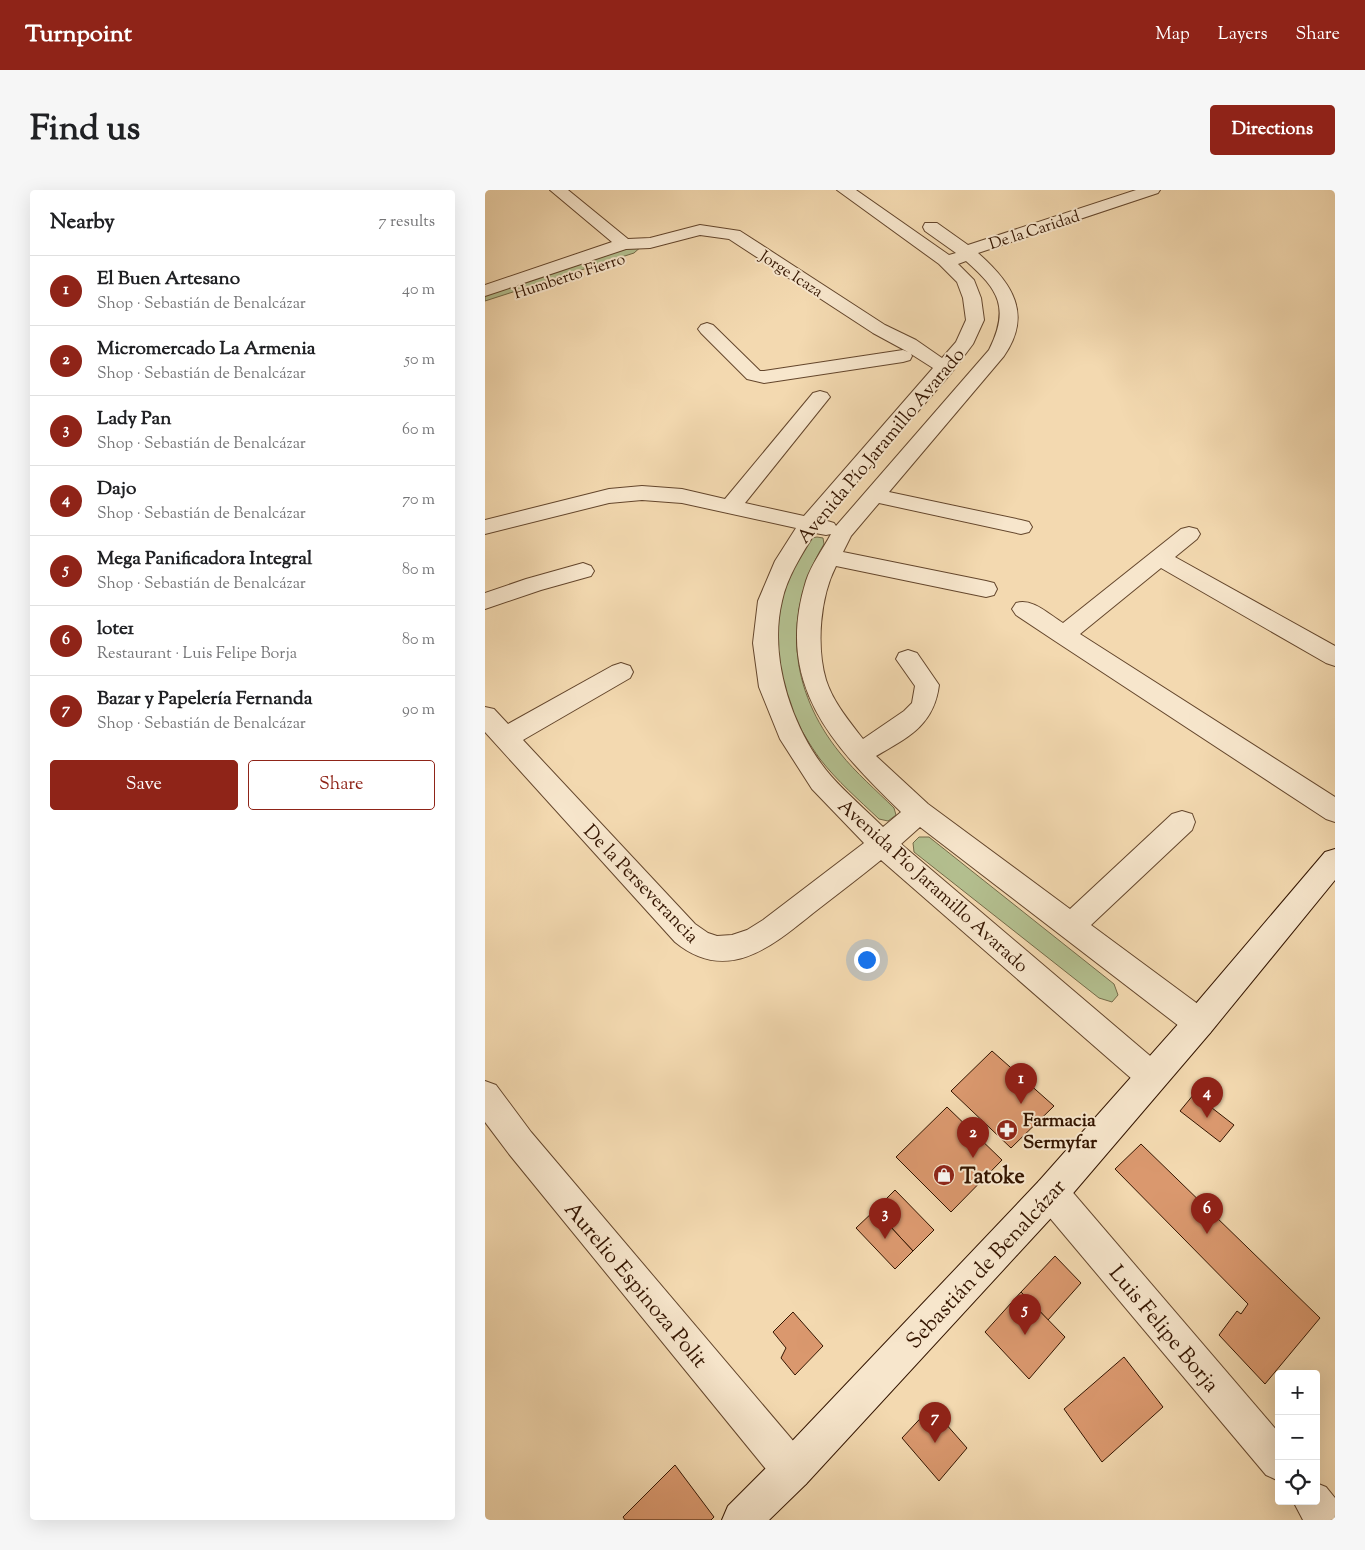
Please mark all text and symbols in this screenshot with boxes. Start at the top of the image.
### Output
text: Turnpoint [25,18,132,52]
text: Map [1155,22,1190,48]
text: Layers [1218,22,1268,48]
text: Share [1296,22,1340,48]
text: Find us [30,105,140,156]
button: Directions [1210,105,1335,155]
street label: De la Caridad [986,206,1083,257]
text: Nearby [50,208,115,238]
text: 7 results [379,211,435,234]
street label: Jorge Icaza [754,246,827,304]
street label: Humberto Fierro [511,248,629,306]
text: El Buen Artesano [97,266,240,293]
text: 1 [63,279,69,302]
text: 40 m [402,279,435,302]
text: Shop · Sebastián de Benalcázar [97,293,306,316]
text: Micromercado La Armenia [97,336,316,363]
street label: Avenida Pío Jaramillo Avarado [792,343,972,550]
text: 2 [62,349,70,372]
text: 50 m [404,349,435,372]
text: Shop · Sebastián de Benalcázar [97,363,306,386]
text: Lady Pan [97,406,171,433]
text: 3 [63,419,69,442]
text: 60 m [402,419,435,442]
text: Shop · Sebastián de Benalcázar [97,433,306,456]
text: Dajo [97,476,136,503]
text: 4 [62,489,70,512]
text: 70 m [402,489,435,512]
text: Shop · Sebastián de Benalcázar [97,503,306,526]
text: Mega Panificadora Integral [97,546,312,573]
text: 5 [63,559,69,582]
text: 80 m [402,559,435,582]
text: Shop · Sebastián de Benalcázar [97,573,306,596]
text: lote1 [97,616,134,643]
text: 6 [62,629,70,652]
text: 80 m [402,629,435,652]
text: Restaurant · Luis Felipe Borja [97,643,297,666]
text: Bazar y Papelería Fernanda [97,686,312,713]
text: 7 [62,699,70,722]
text: 90 m [402,699,435,722]
text: Shop · Sebastián de Benalcázar [97,713,306,736]
button: Save [50,760,238,810]
button: Share [248,760,435,810]
street label: Avenida Pío Jaramillo Avarado [831,794,1034,980]
street label: De la Perseverancia [576,819,704,950]
your location [854,947,880,973]
pin: 1 [1005,1063,1037,1104]
pin: 4 [1191,1077,1223,1118]
place label: Farmacia Sermyfar [1023,1108,1098,1157]
pin: 2 [957,1117,989,1158]
pharmacy icon: Farmacia Sermyfar [995,1118,1019,1142]
place label: Tatoke [960,1162,1025,1194]
shop icon: Tatoke [932,1163,956,1187]
street label: Sebastián de Benalcázar [900,1173,1075,1357]
pin: 6 [1191,1193,1223,1234]
street label: Aurelio Espinoza Polit [555,1196,714,1377]
pin: 3 [869,1198,901,1239]
street label: Luis Felipe Borja [1100,1259,1226,1401]
pin: 5 [1009,1294,1041,1335]
map controls [1275,1370,1320,1505]
button: + [1275,1370,1320,1415]
pin: 7 [919,1402,951,1443]
button: − [1275,1415,1320,1460]
button: locate [1275,1460,1320,1505]

